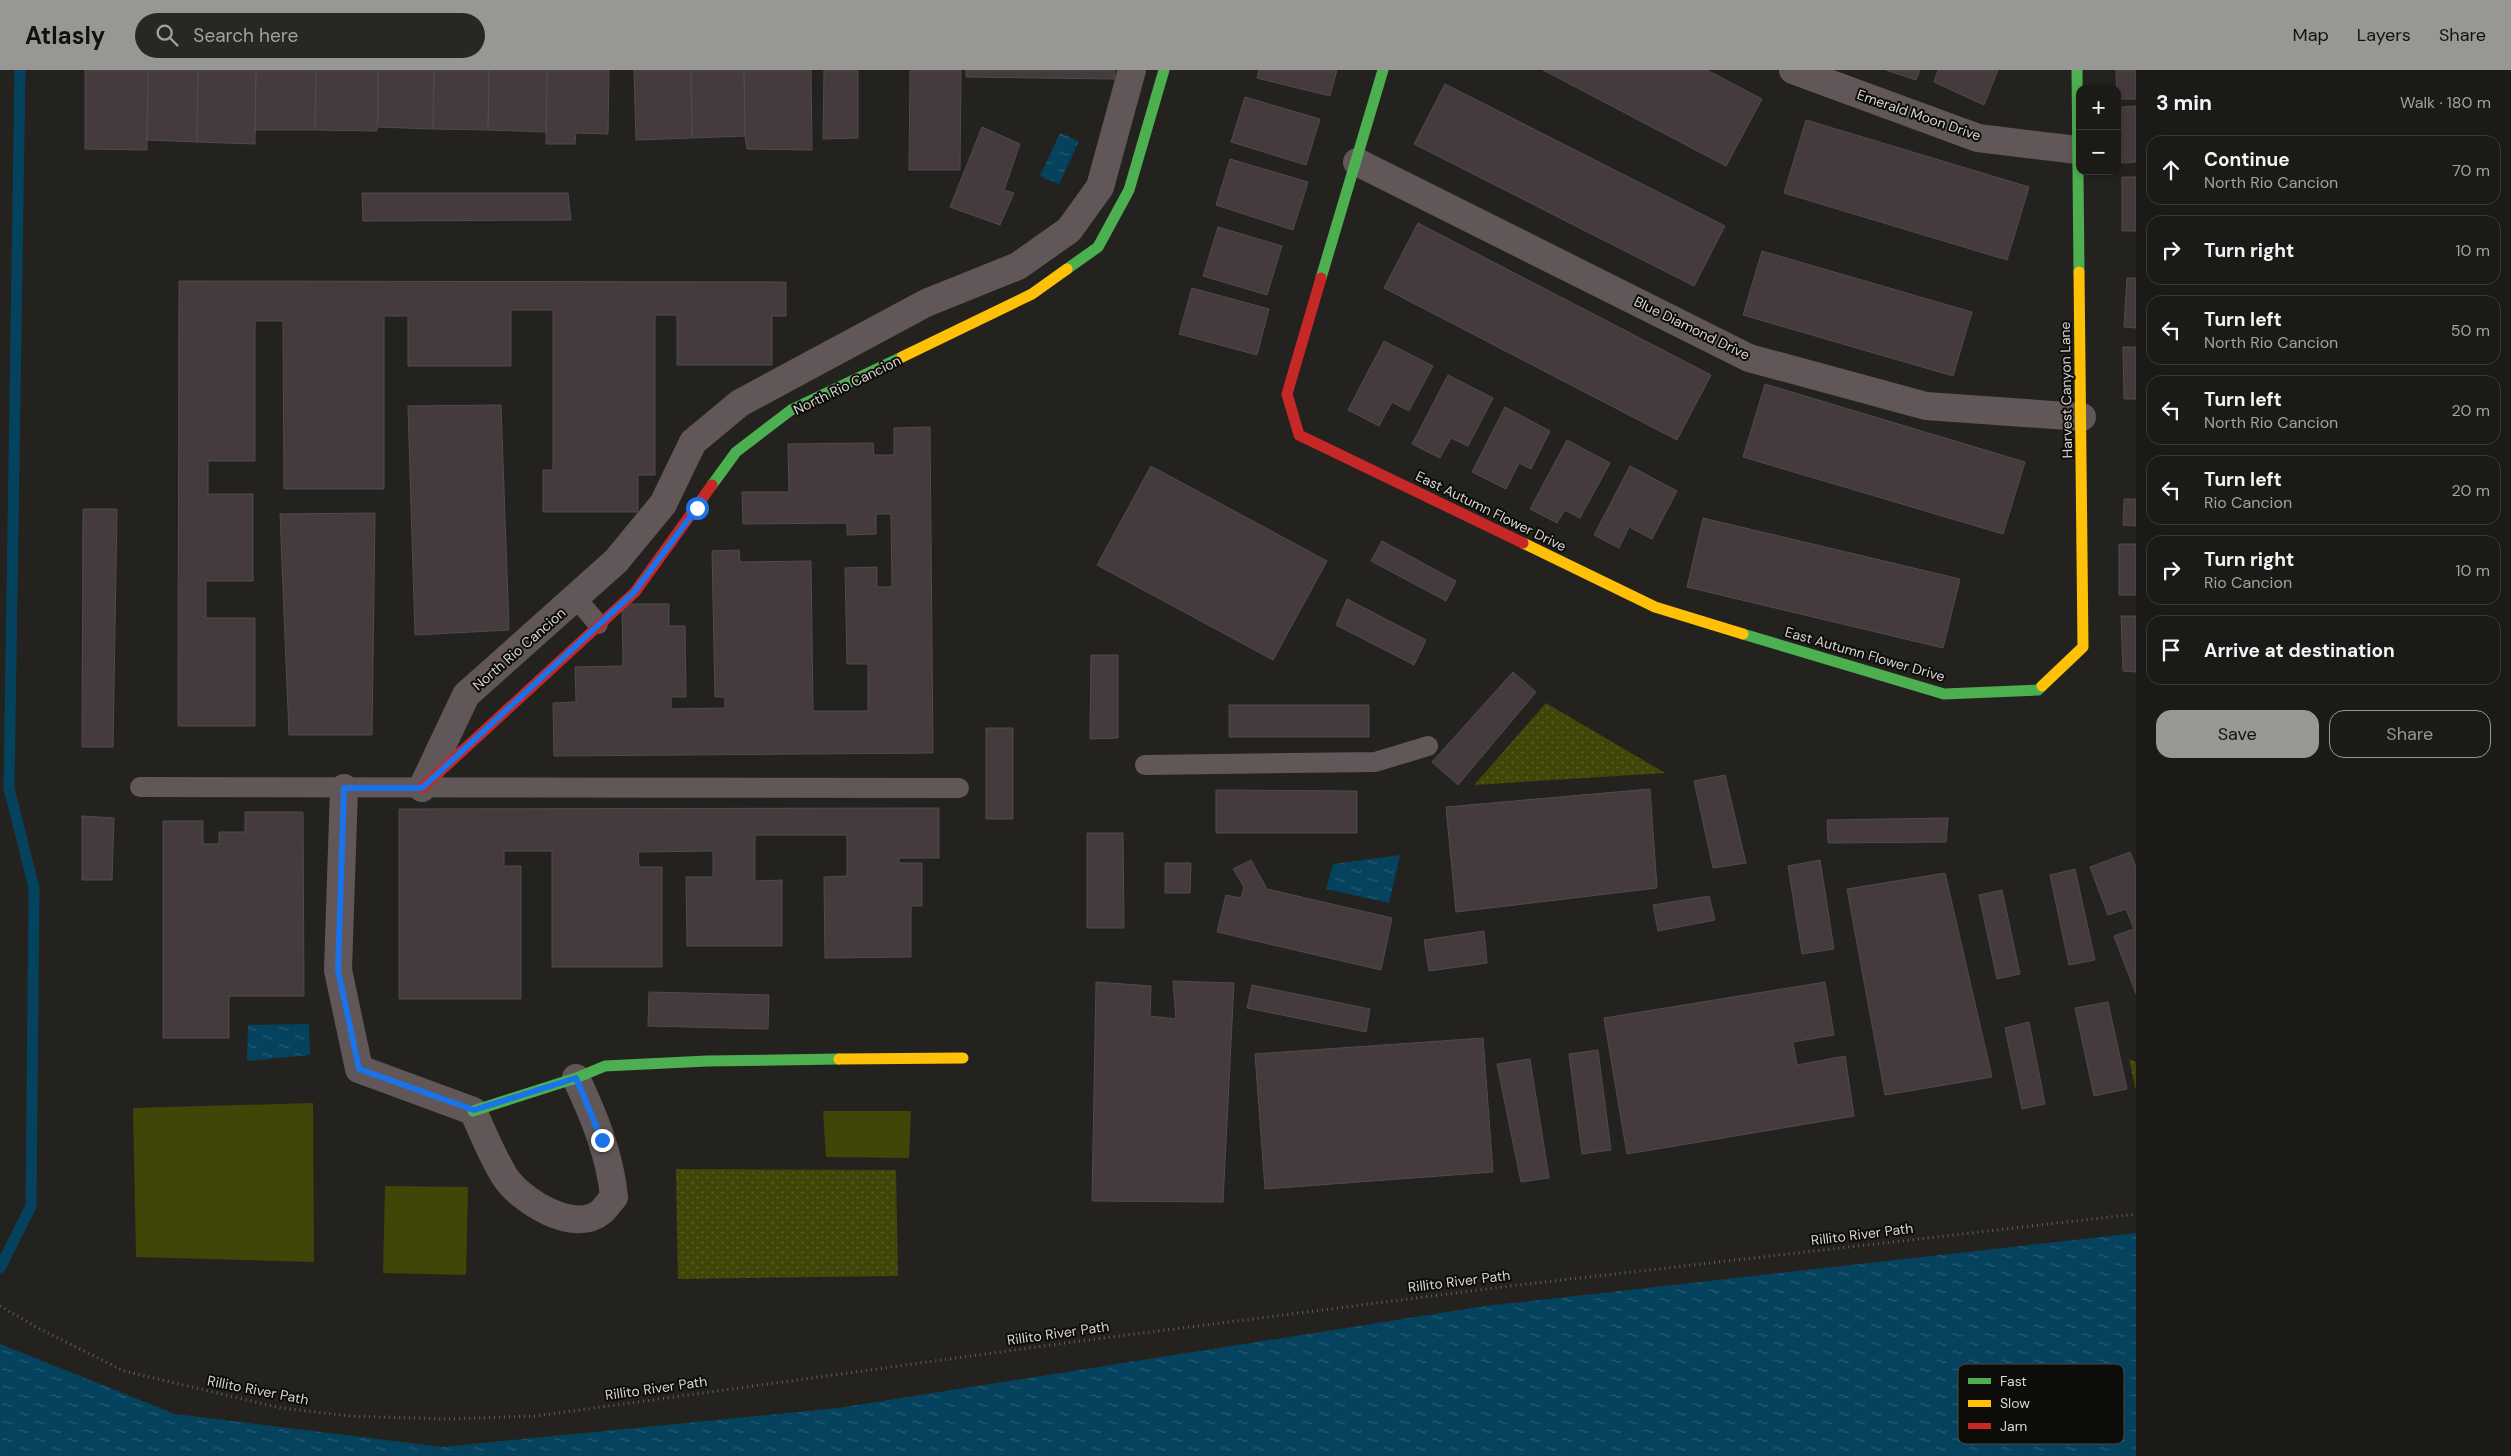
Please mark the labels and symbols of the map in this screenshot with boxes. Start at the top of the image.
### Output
street label: Emerald Moon Drive [1855,85,1983,145]
street label: Blue Diamond Drive [1631,292,1753,364]
street label: Harvest Canyon Lane [2056,321,2076,459]
street label: North Rio Cancion [790,351,904,419]
street label: East Autumn Flower Drive [1413,467,1569,555]
route start [686,497,709,520]
street label: North Rio Cancion [469,604,569,694]
street label: East Autumn Flower Drive [1783,623,1947,685]
route end [591,1129,614,1152]
street label: Rillito River Path [1810,1219,1914,1249]
street label: Rillito River Path [1407,1266,1511,1296]
street label: Rillito River Path [1006,1317,1110,1349]
legend [1958,1364,2124,1444]
street label: Rillito River Path [206,1371,310,1409]
street label: Rillito River Path [604,1372,708,1404]
text: Fast [2000,1372,2027,1390]
text: Slow [2000,1394,2030,1412]
text: Jam [2000,1417,2027,1435]

